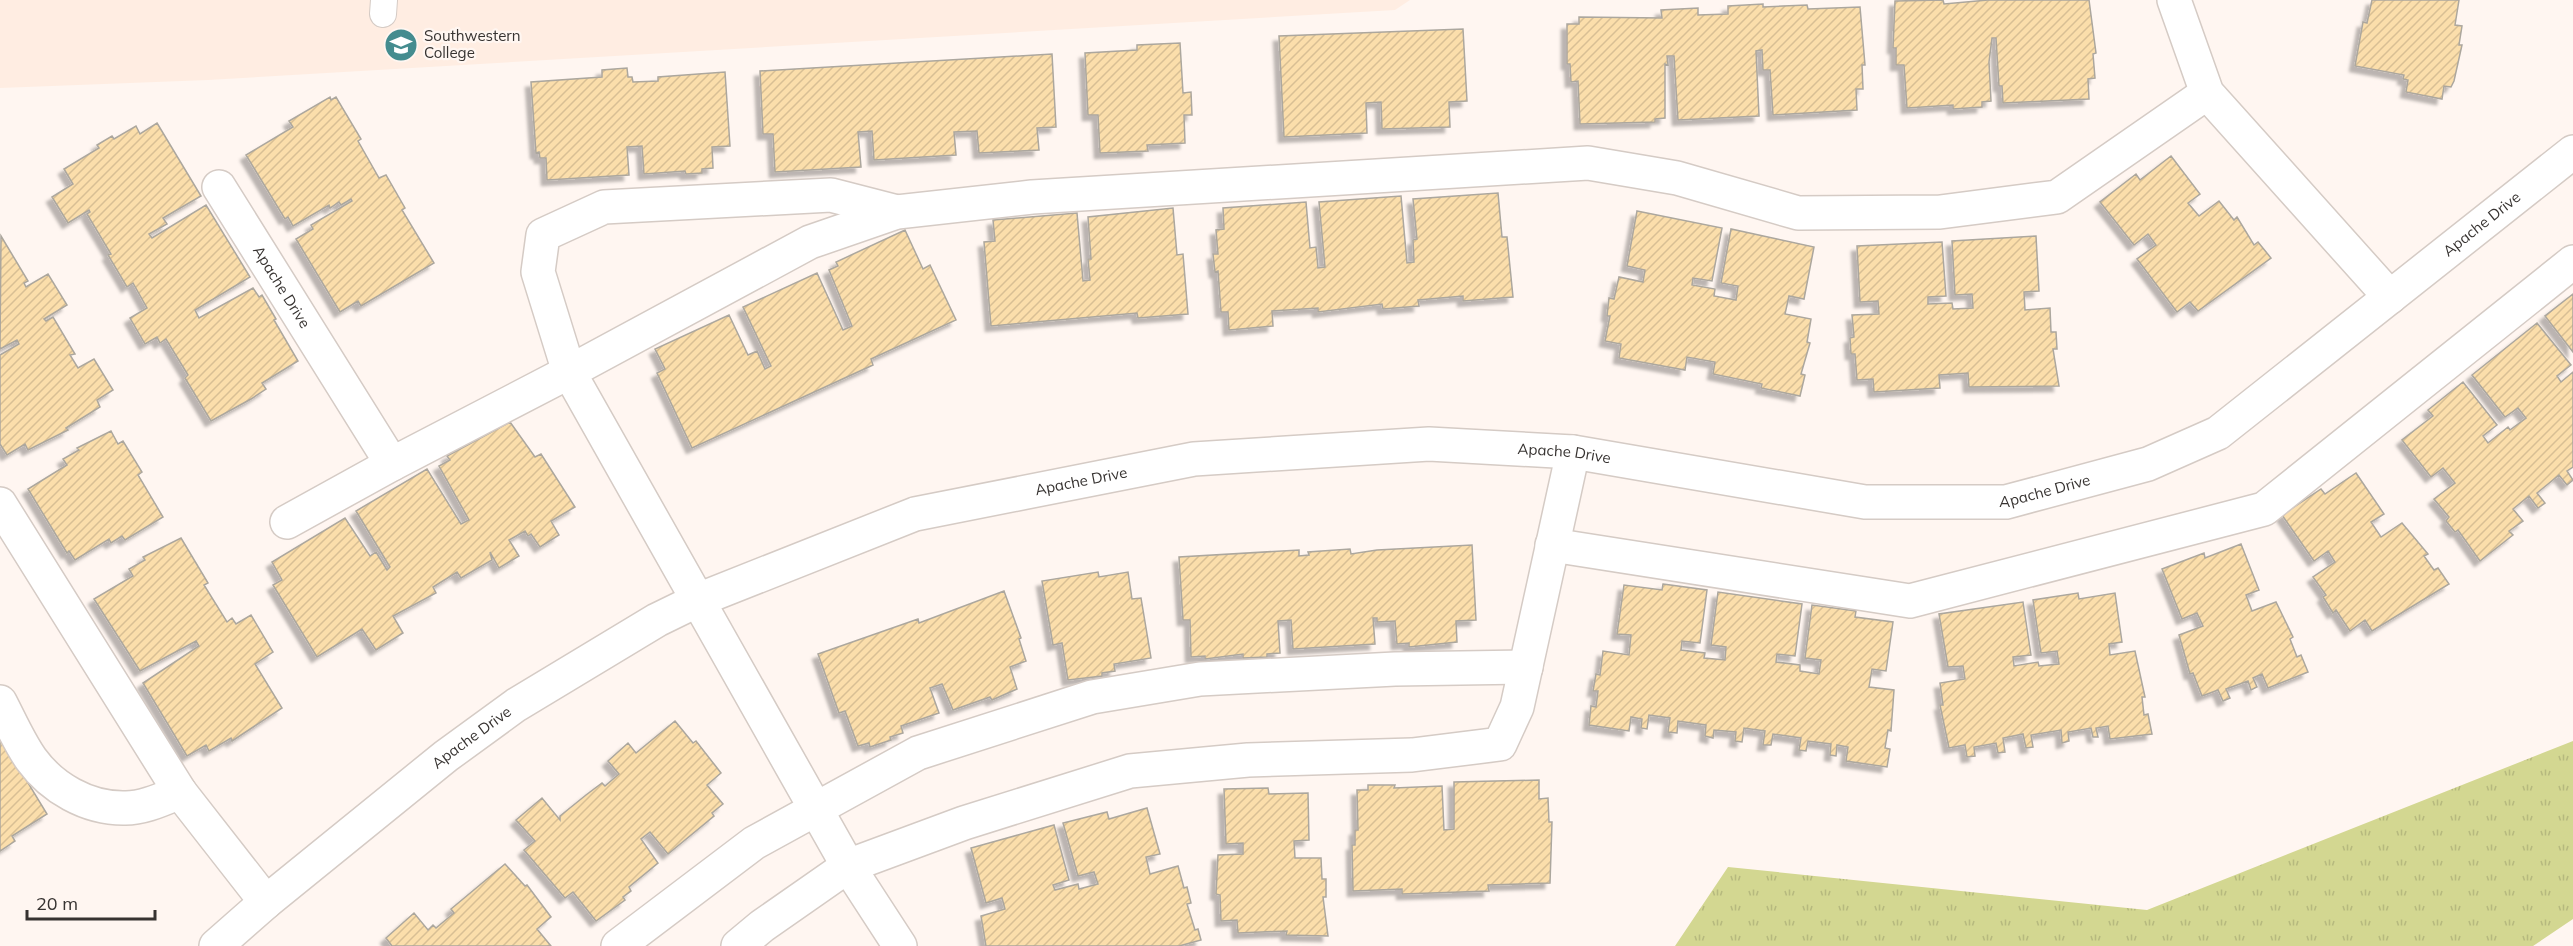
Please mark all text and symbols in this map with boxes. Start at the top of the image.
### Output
place label: Southwestern College [424,26,521,62]
school or university icon: Southwestern College [383,27,419,63]
street label: Apache Drive [2439,187,2524,260]
street label: Apache Drive [249,242,315,332]
street label: Apache Drive [1517,439,1612,467]
street label: Apache Drive [1033,462,1129,499]
street label: Apache Drive [1999,470,2092,511]
street label: Apache Drive [428,702,515,773]
scale bar [27,883,154,921]
text: 20 m [36,892,78,915]

